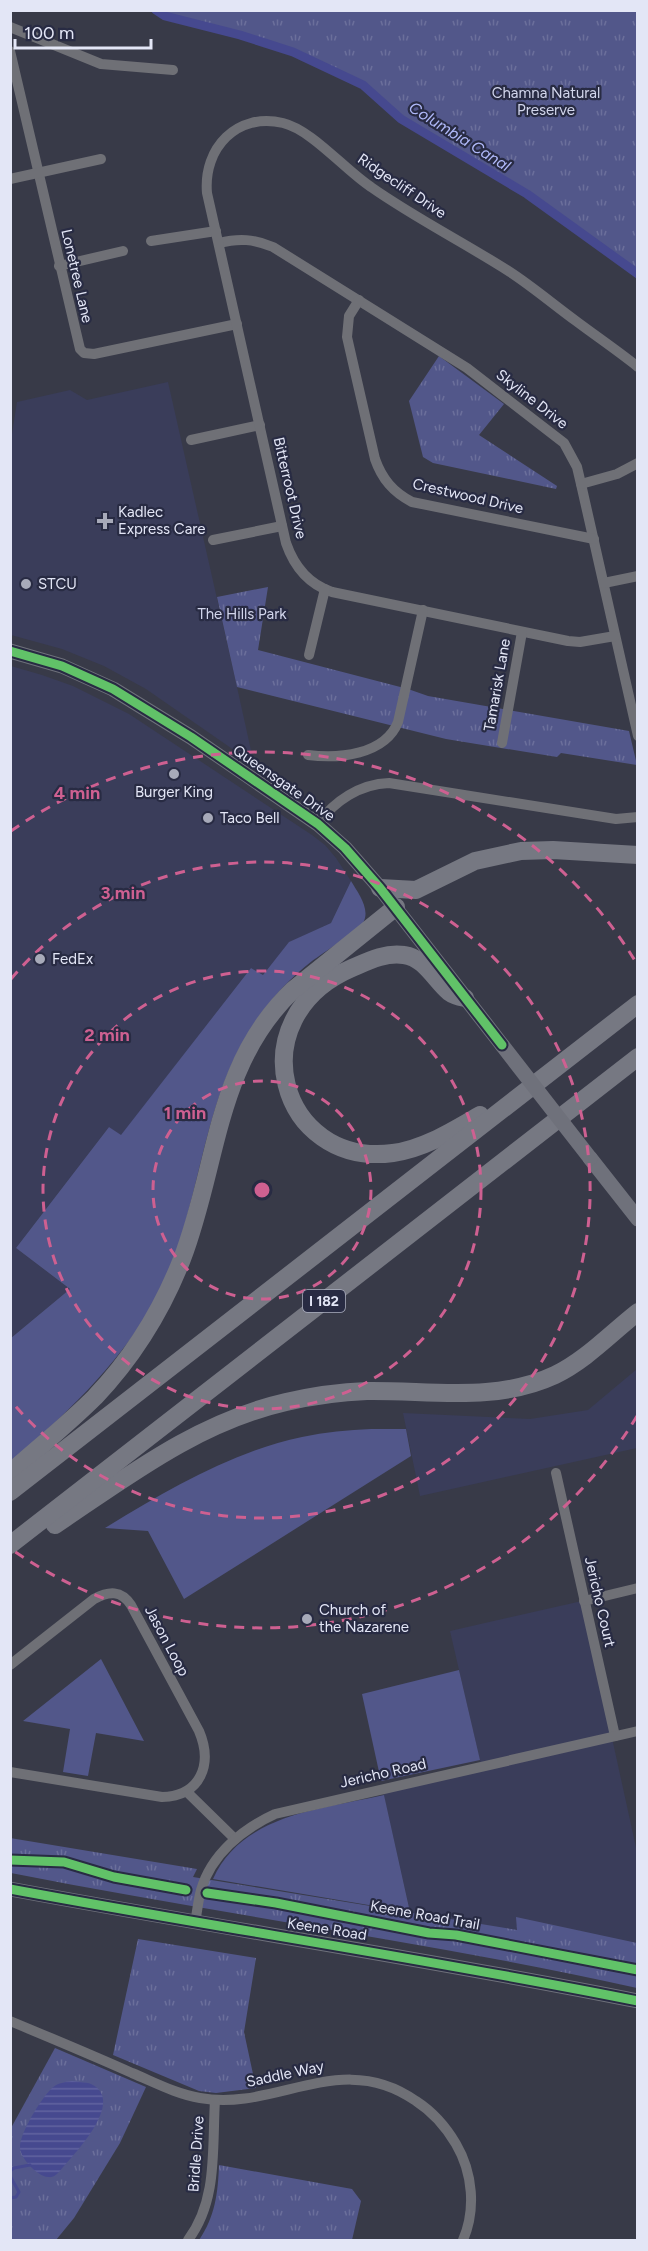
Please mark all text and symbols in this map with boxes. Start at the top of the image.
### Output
scale bar [15,12,152,50]
text: 100 m [24,22,74,44]
park label: Chamna Natural Preserve [492,84,600,119]
water label: Columbia Canal [405,98,514,176]
street label: Ridgecliff Drive [354,150,450,222]
street label: Lonetree Lane [57,227,97,325]
street label: Skyline Drive [493,365,571,433]
street label: Bitterroot Drive [270,435,310,541]
street label: Crestwood Drive [411,475,525,517]
place label: Kadlec Express Care [118,503,206,538]
marker: Kadlec Express Care [96,512,114,530]
place label: STCU [38,575,77,593]
marker: STCU [19,577,33,591]
park label: The Hills Park [197,605,287,623]
street label: Tamarisk Lane [480,637,514,733]
street label: Queensgate Drive [229,741,339,825]
marker: Burger King [167,767,181,781]
text: 4 min [54,782,100,804]
place label: Burger King [135,783,213,801]
place label: Taco Bell [220,809,279,827]
marker: Taco Bell [201,811,215,825]
text: 3 min [101,882,145,904]
place label: FedEx [52,950,93,968]
marker: FedEx [33,952,47,966]
text: 2 min [84,1024,130,1046]
text: 1 min [164,1102,206,1124]
centre of rings [252,1180,272,1200]
road number: I 182 [303,1290,345,1312]
street label: Jericho Court [581,1555,619,1649]
place label: Church of the Nazarene [319,1601,409,1636]
street label: Jason Loop [141,1603,193,1679]
marker: Church of the Nazarene [300,1612,314,1626]
street label: Jericho Road [338,1754,428,1792]
street label: Keene Road Trail [369,1896,481,1934]
street label: Keene Road [286,1914,368,1944]
street label: Saddle Way [245,2057,326,2091]
street label: Bridle Drive [184,2115,208,2193]

